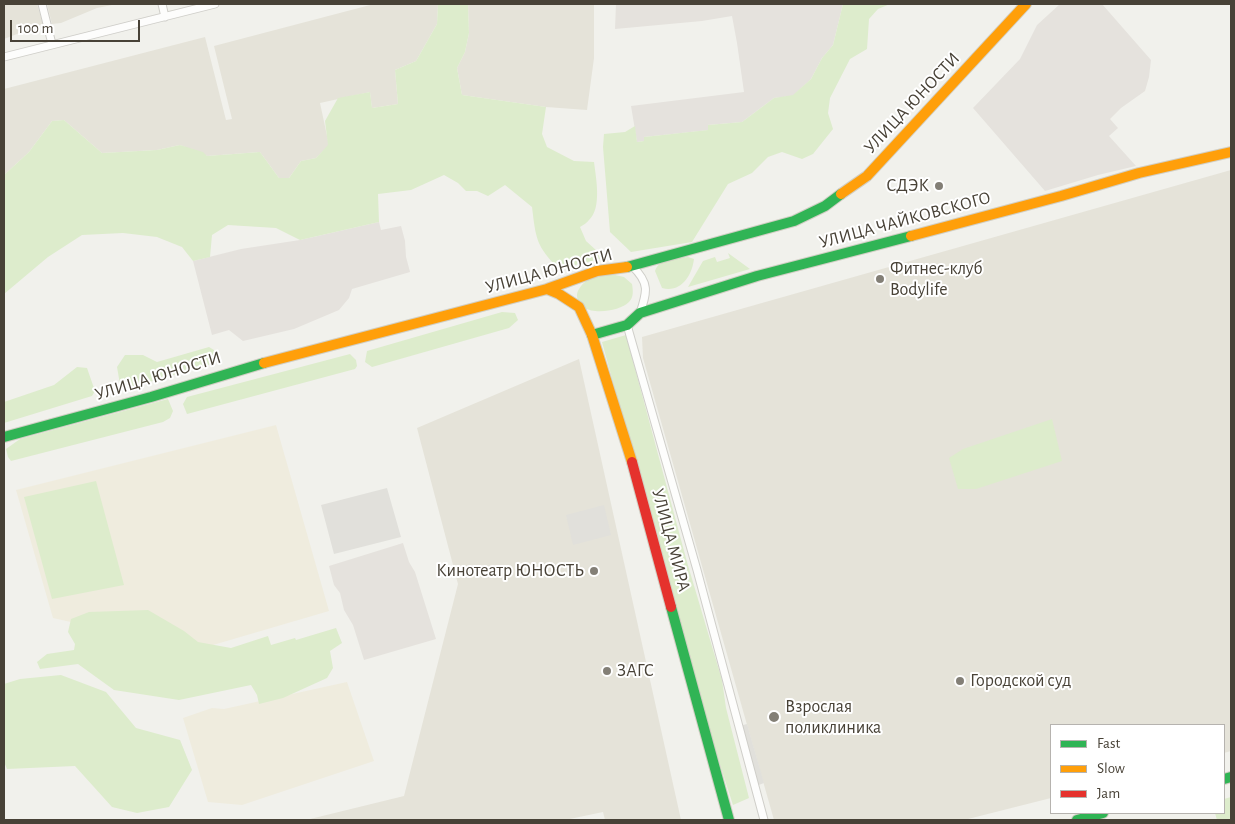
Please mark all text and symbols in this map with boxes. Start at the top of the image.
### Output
scale bar [12,10,142,42]
text: 100 m [18,21,53,36]
street label: УЛИЦА ЮНОСТИ [860,48,964,158]
place label: СДЭК [886,175,929,197]
marker: СДЭК [933,180,945,192]
street label: УЛИЦА ЧАЙКОВСКОГО [817,187,993,253]
street label: УЛИЦА ЮНОСТИ [483,244,615,298]
place label: Фитнес-клуб Bodylife [890,258,983,300]
marker: Фитнес-клуб Bodylife [874,273,886,285]
street label: УЛИЦА ЮНОСТИ [92,347,224,405]
street label: УЛИЦА МИРА [647,486,695,594]
place label: Кинотеатр ЮНОСТЬ [436,560,584,582]
marker: Кинотеатр ЮНОСТЬ [588,565,600,577]
place label: ЗАГС [617,660,654,682]
marker: ЗАГС [601,665,613,677]
place label: Городской суд [970,670,1071,692]
marker: Городской суд [954,675,966,687]
place label: Взрослая поликлиника [785,696,881,739]
marker: Взрослая поликлиника [767,710,781,724]
legend [1050,724,1225,814]
text: Fast [1097,736,1120,751]
text: Slow [1097,761,1125,776]
text: Jam [1097,786,1120,801]

